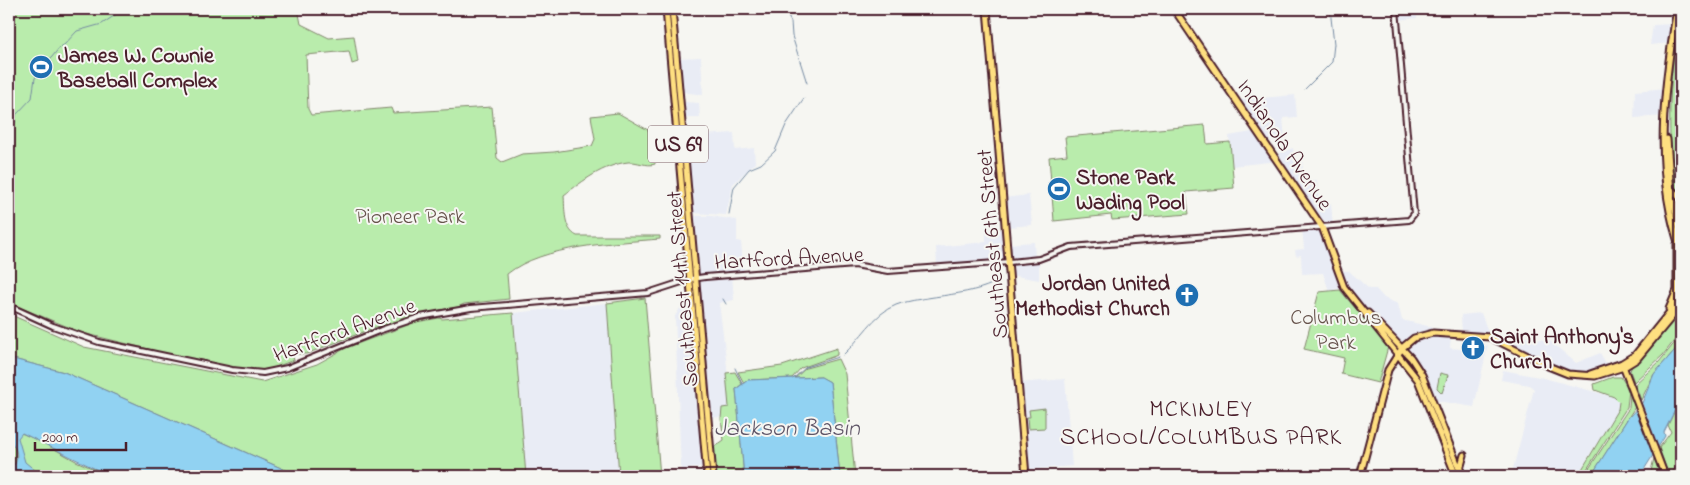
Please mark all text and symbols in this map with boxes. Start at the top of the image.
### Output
place label: James W. Cownie Baseball Complex [57,41,218,98]
sports icon: James W. Cownie Baseball Complex [28,54,54,80]
street label: Indianola Avenue [1228,73,1340,218]
road number: US 69 [648,126,708,162]
street label: Southeast 6th Street [970,147,1018,340]
place label: Stone Park Wading Pool [1076,163,1185,221]
sports icon: Stone Park Wading Pool [1046,176,1072,202]
street label: Southeast 14th Street [659,189,708,388]
park label: Pioneer Park [355,202,465,234]
street label: Hartford Avenue [714,240,865,280]
place label: Jordan United Methodist Church [1015,269,1171,326]
church icon: Jordan United Methodist Church [1174,282,1200,308]
street label: Hartford Avenue [269,291,421,372]
park label: Columbus Park [1290,303,1382,360]
place label: Saint Anthony's Church [1490,322,1634,379]
church icon: Saint Anthony's Church [1460,335,1486,361]
district label: MCKINLEY SCHOOL/COLUMBUS PARK [1060,393,1342,456]
water label: Jackson Basin [714,412,861,447]
scale bar [35,420,126,452]
text: 200 m [42,427,78,449]

